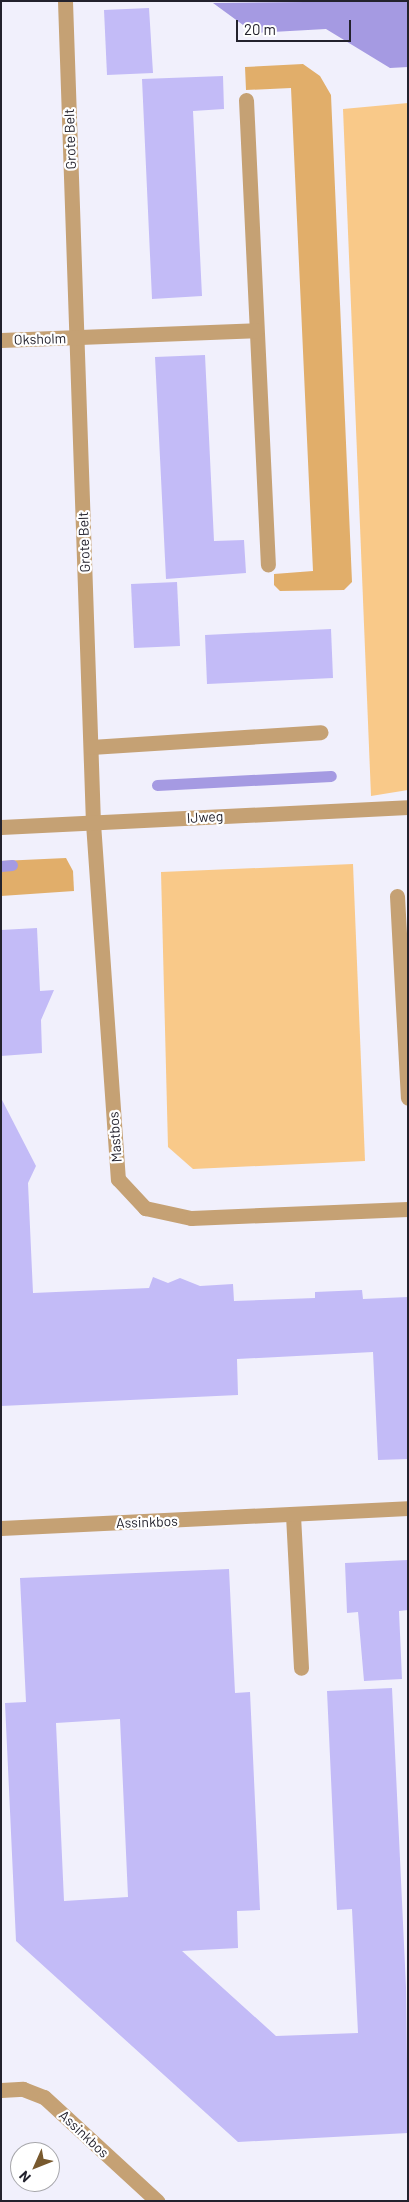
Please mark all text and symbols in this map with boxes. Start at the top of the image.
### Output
scale bar [239,10,354,42]
text: 20 m [244,20,276,38]
street label: Grote Belt [61,108,79,170]
street label: Oksholm [14,330,66,348]
street label: Grote Belt [75,511,93,573]
street label: IJweg [186,808,224,826]
street label: Mastbos [105,1111,125,1163]
street label: Assinkbos [116,1513,178,1531]
street label: Assinkbos [56,2107,112,2161]
north arrow [10,2142,60,2192]
text: N [15,2168,34,2186]

